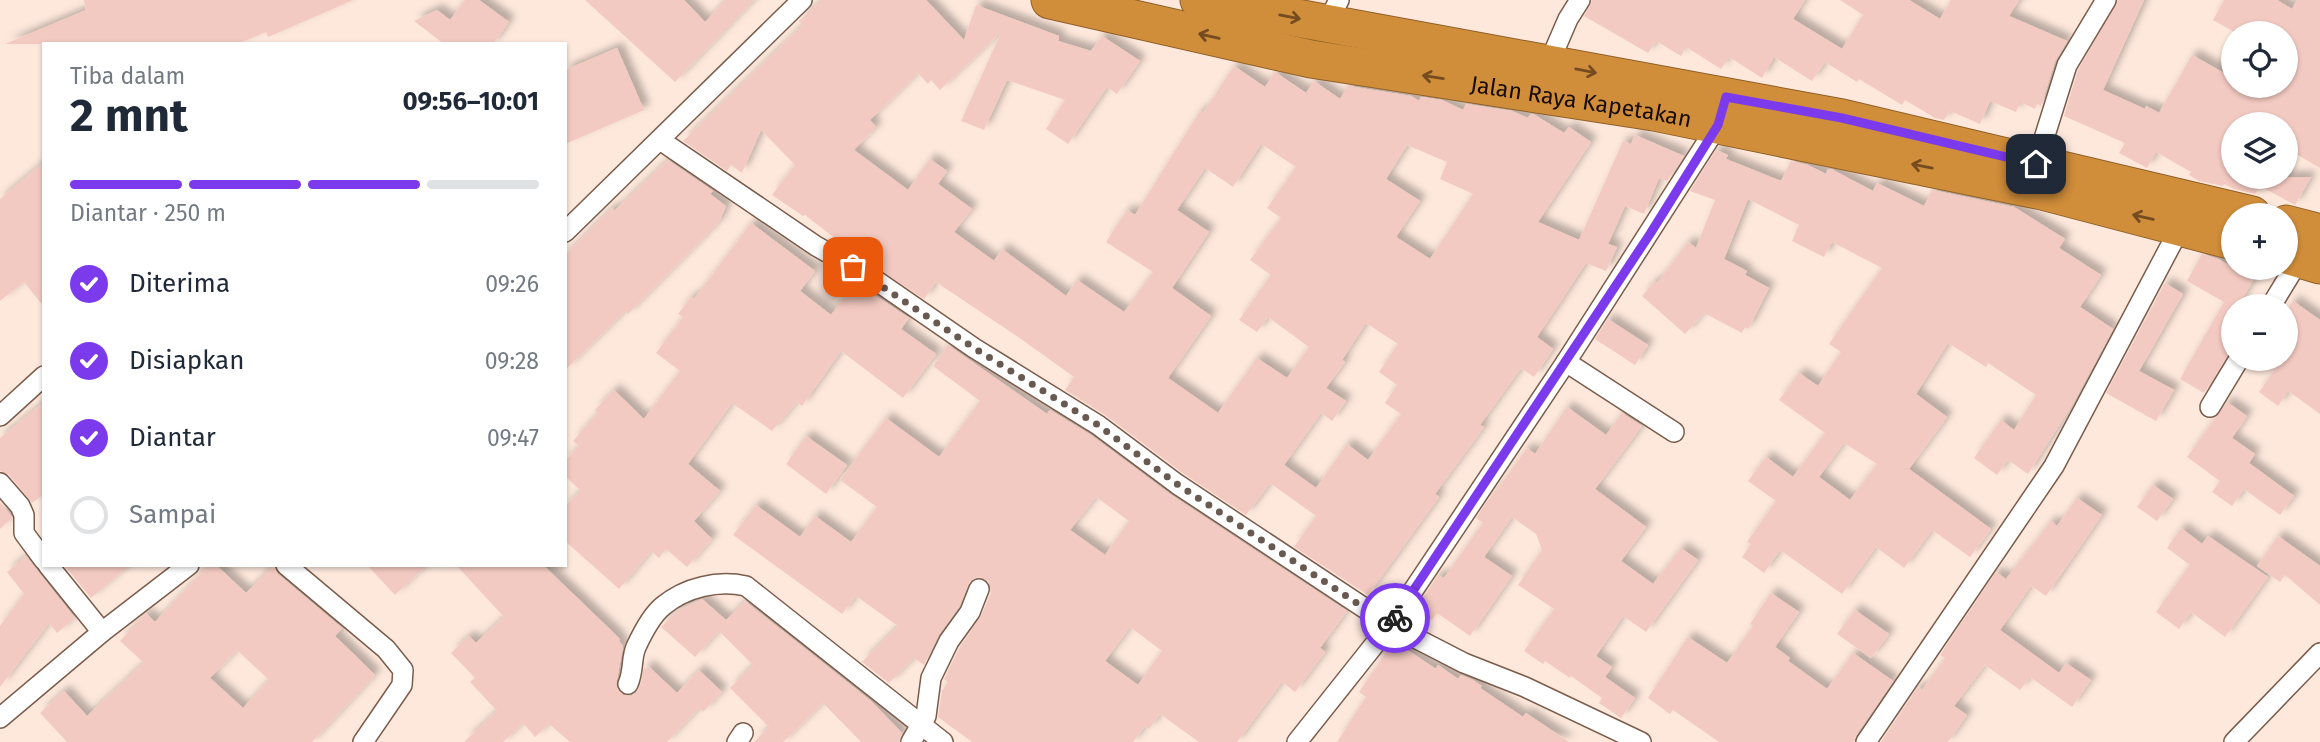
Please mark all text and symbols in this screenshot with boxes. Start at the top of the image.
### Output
one-way arrow [1278,11,1301,25]
map controls [2221,21,2298,371]
button: locate [2221,21,2298,98]
one-way arrow [1198,29,1221,42]
text: Tiba dalam [70,62,185,90]
one-way arrow [1574,64,1597,78]
one-way arrow [1422,70,1445,83]
street label: Jalan Raya Kapetakan [1469,70,1694,133]
text: 09:56–10:01 [403,86,539,117]
text: 2 mnt [70,88,188,143]
button: layers [2221,112,2298,189]
pin [2006,134,2066,194]
icon: home [2017,145,2055,183]
one-way arrow [1911,159,1934,173]
text: Diantar · 250 m [70,199,226,227]
button: + [2221,203,2298,280]
one-way arrow [2132,209,2155,223]
pin [823,237,883,297]
icon: bag [834,248,872,286]
icon: check [70,265,108,303]
text: Diterima [129,268,230,299]
text: 09:26 [485,270,539,298]
button: − [2221,294,2298,371]
icon: check [70,342,108,380]
text: Disiapkan [129,345,244,376]
text: 09:28 [485,347,539,375]
icon: check [70,419,108,457]
text: Diantar [129,422,216,453]
text: 09:47 [487,424,539,452]
text: Sampai [129,499,216,530]
courier [1360,583,1430,653]
icon: bike [1376,599,1414,637]

